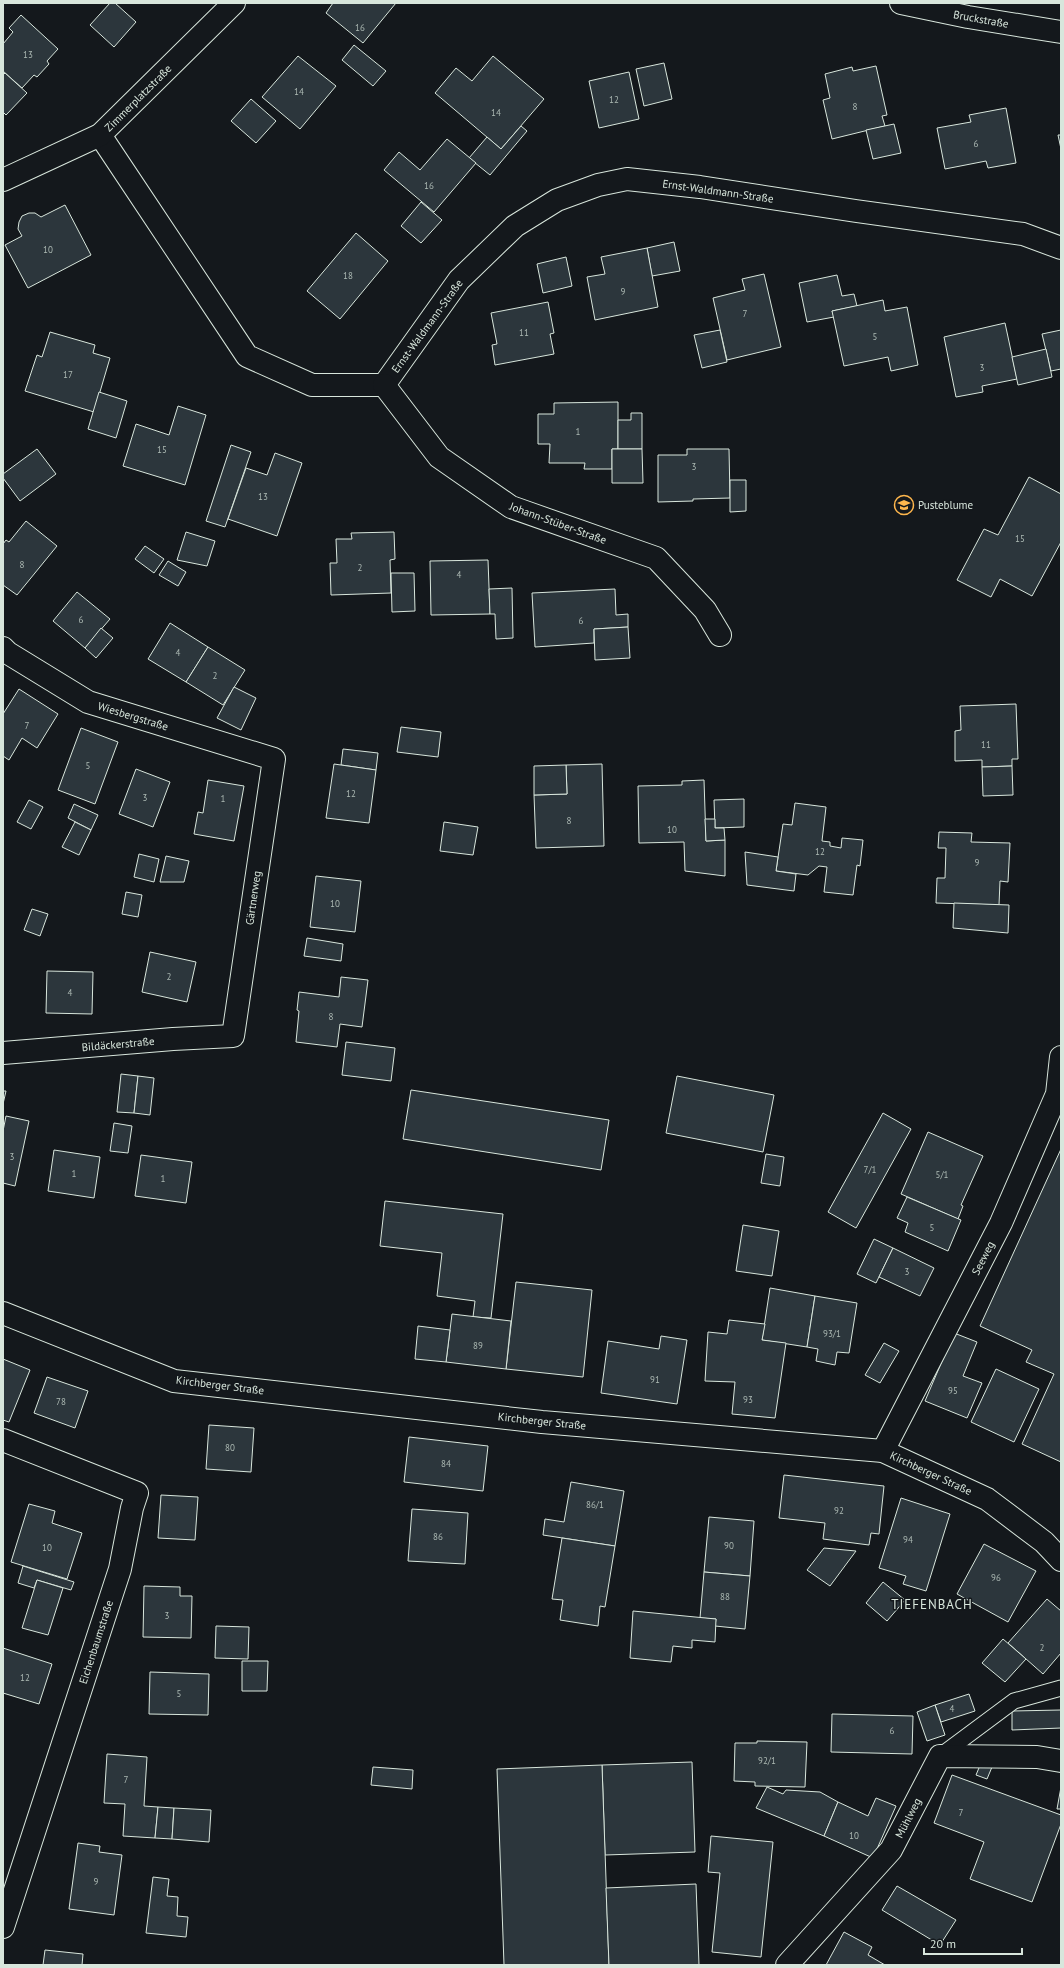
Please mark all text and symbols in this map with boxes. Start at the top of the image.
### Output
street label: Bruckstraße [952,7,1010,31]
house number: 16 [355,22,365,33]
house number: 13 [23,49,33,60]
street label: Zimmerplatzstraße [102,61,175,134]
house number: 14 [294,86,304,97]
house number: 12 [609,94,619,105]
house number: 8 [853,101,858,112]
house number: 14 [491,107,501,118]
house number: 6 [974,138,979,149]
street label: Ernst-Waldmann-Straße [662,176,775,206]
house number: 16 [424,180,434,191]
house number: 10 [43,244,53,255]
house number: 18 [343,270,353,281]
street label: Ernst-Waldmann-Straße [388,276,466,375]
house number: 9 [621,286,626,297]
house number: 7 [743,308,748,319]
house number: 11 [519,327,529,338]
house number: 5 [873,331,878,342]
house number: 3 [980,362,985,373]
house number: 17 [63,369,73,380]
house number: 1 [576,426,581,437]
house number: 15 [157,444,167,455]
house number: 3 [692,461,697,472]
house number: 13 [258,491,268,502]
school or university icon: Pusteblume [893,494,915,516]
place label: Pusteblume [918,498,974,512]
street label: Johann-Stüber-Straße [507,499,609,547]
house number: 15 [1015,533,1025,544]
house number: 8 [20,559,25,570]
house number: 2 [358,562,363,573]
house number: 4 [457,569,462,580]
house number: 6 [79,614,84,625]
house number: 6 [579,615,584,626]
house number: 4 [176,647,181,658]
house number: 2 [213,670,218,681]
street label: Wiesbergstraße [96,699,170,734]
house number: 7 [25,720,30,731]
house number: 11 [981,739,991,750]
house number: 5 [86,760,91,771]
house number: 12 [346,788,356,799]
house number: 3 [143,792,148,803]
house number: 1 [221,793,226,804]
house number: 8 [567,815,572,826]
house number: 10 [667,824,677,835]
house number: 12 [815,846,825,857]
house number: 9 [975,857,980,868]
street label: Gärtnerweg [242,870,264,926]
house number: 10 [330,898,340,909]
house number: 2 [167,971,172,982]
house number: 4 [68,987,73,998]
house number: 8 [329,1011,334,1022]
street label: Bildäckerstraße [81,1034,155,1054]
house number: 3 [10,1151,15,1162]
house number: 7/1 [864,1164,877,1175]
house number: 1 [72,1168,77,1179]
house number: 5/1 [936,1169,949,1180]
house number: 1 [161,1173,166,1184]
house number: 5 [930,1222,935,1233]
street label: Seeweg [969,1239,997,1277]
house number: 3 [905,1266,910,1277]
house number: 93/1 [823,1328,841,1339]
house number: 89 [473,1340,483,1351]
street label: Kirchberger Straße [175,1373,265,1397]
house number: 91 [650,1374,660,1385]
house number: 95 [948,1385,958,1396]
house number: 93 [743,1394,753,1405]
house number: 78 [56,1396,66,1407]
street label: Kirchberger Straße [497,1409,587,1433]
house number: 80 [225,1442,235,1453]
street label: Kirchberger Straße [888,1448,975,1498]
house number: 84 [441,1458,451,1469]
house number: 86/1 [586,1499,604,1510]
house number: 92 [834,1505,844,1516]
house number: 86 [433,1531,443,1542]
house number: 94 [903,1534,913,1545]
house number: 90 [724,1540,734,1551]
house number: 10 [42,1542,52,1553]
house number: 96 [991,1572,1001,1583]
house number: 88 [720,1591,730,1602]
district label: TIEFENBACH [891,1596,973,1613]
street label: Eichenbaumstraße [76,1598,116,1686]
house number: 3 [165,1610,170,1621]
house number: 2 [1040,1642,1045,1653]
house number: 12 [20,1672,30,1683]
house number: 5 [177,1688,182,1699]
house number: 4 [950,1703,955,1714]
house number: 6 [890,1725,895,1736]
house number: 92/1 [758,1755,776,1766]
house number: 7 [124,1774,129,1785]
street label: Mühlweg [892,1795,924,1840]
house number: 7 [959,1807,964,1818]
house number: 10 [849,1830,859,1841]
house number: 9 [94,1876,99,1887]
scale bar [924,1930,1022,1956]
text: 20 m [930,1936,956,1951]

